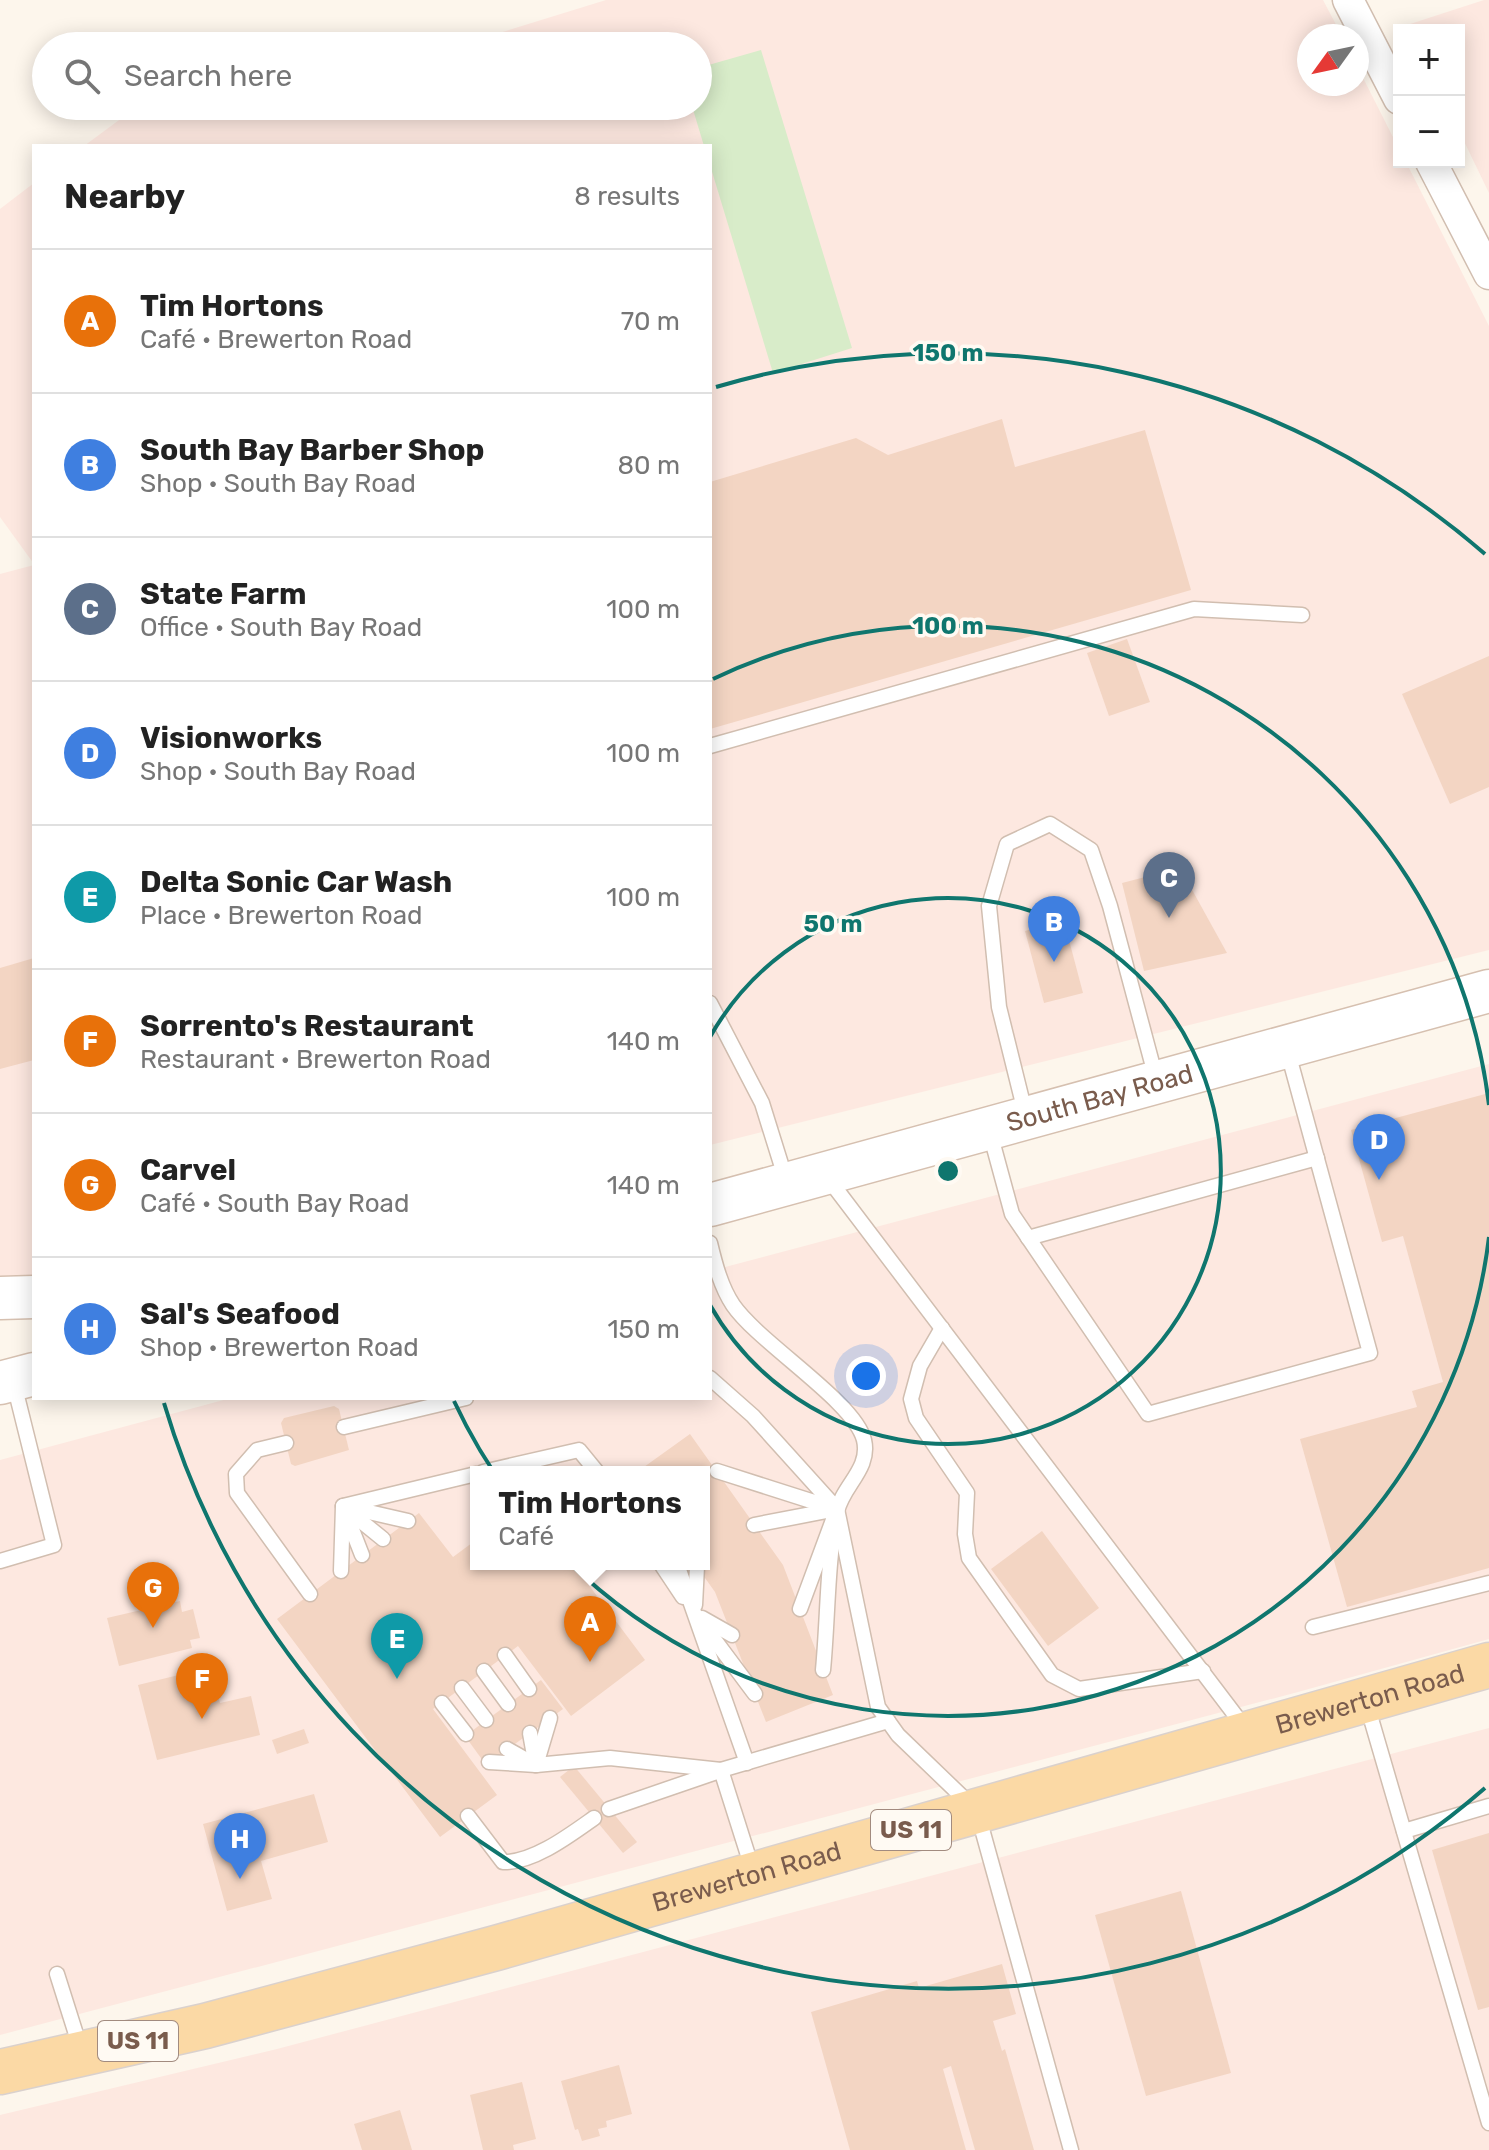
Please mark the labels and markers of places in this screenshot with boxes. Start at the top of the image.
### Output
pin: C [1143,852,1195,918]
pin: B [1028,896,1080,962]
pin: D [1353,1114,1405,1180]
centre of rings [934,1157,962,1185]
pin: G [127,1562,179,1628]
pin: A [564,1596,616,1662]
pin: E [371,1613,423,1679]
pin: F [176,1653,228,1719]
pin: H [214,1813,266,1879]

